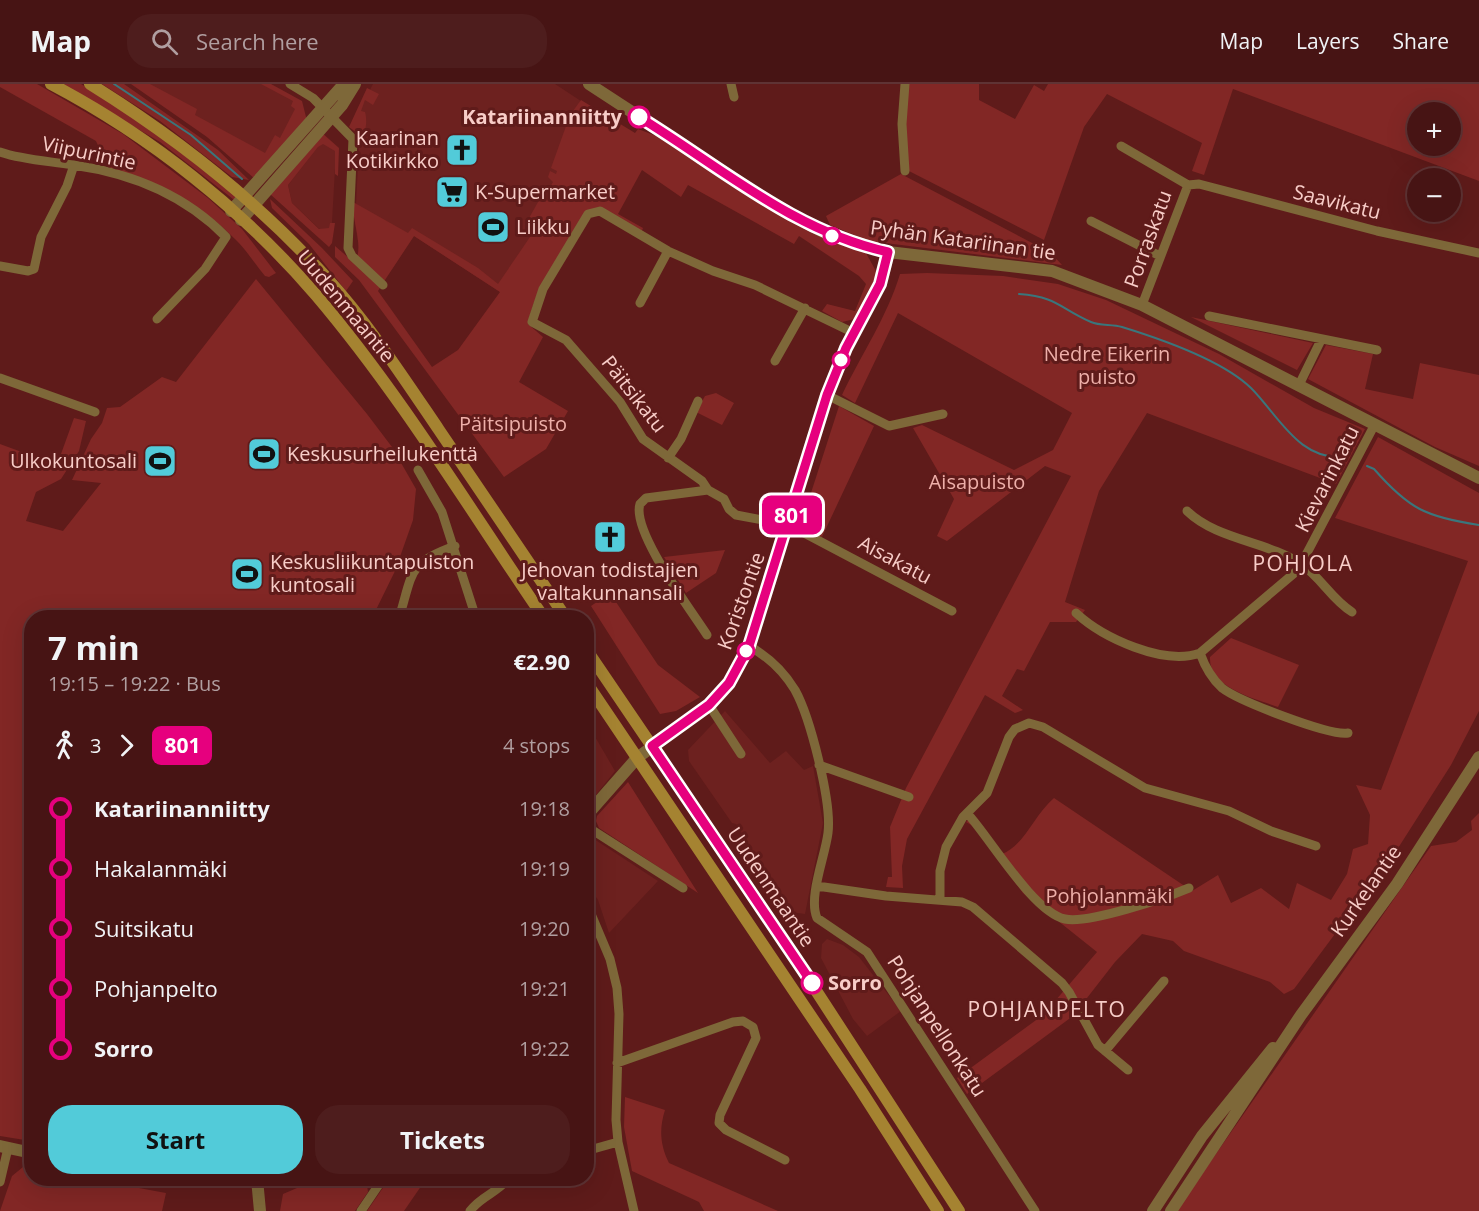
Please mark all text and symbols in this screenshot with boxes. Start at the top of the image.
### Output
search box [127,14,547,68]
text: Map [30,22,91,60]
icon: search [148,25,181,58]
text: Search here [196,26,319,56]
text: Map [1220,27,1263,55]
text: Layers [1296,27,1360,55]
text: Share [1393,27,1449,55]
map controls [1407,102,1461,222]
button: + [1407,102,1461,156]
place label: Katariinanniitty [462,103,623,130]
marker: Katariinanniitty [628,106,650,128]
place label: Kaarinan Kotikirkko [346,124,439,174]
street label: Viipurintie [40,129,139,176]
church icon: Kaarinan Kotikirkko [444,132,480,168]
button: − [1407,168,1461,222]
supermarket icon: K-Supermarket [434,174,470,210]
place label: K-Supermarket [475,178,615,205]
street label: Saavikatu [1291,178,1384,225]
street label: Porraskatu [1117,186,1178,291]
sports icon: Liikku [475,209,511,245]
place label: Liikku [516,213,570,240]
street label: Pyhän Katariinan tie [869,213,1058,266]
unlabelled marker [823,227,841,245]
street label: Uudenmaantie [291,244,401,368]
park label: Nedre Eikerin puisto [1044,340,1170,390]
street label: Päitsikatu [596,350,673,438]
unlabelled marker [832,351,850,369]
park label: Päitsipuisto [459,410,567,437]
street label: Kievarinkatu [1288,421,1365,537]
sports icon: Keskusurheilukenttä [246,436,282,472]
place label: Keskusurheilukenttä [287,440,478,467]
sports icon: Ulkokuntosali [142,443,178,479]
place label: Ulkokuntosali [10,447,137,474]
park label: Aisapuisto [929,468,1025,495]
line badge: 801 [758,496,826,534]
text: 801 [774,501,810,529]
church icon: Jehovan todistajien valtakunnansali [592,519,628,555]
street label: Aisakatu [854,529,937,590]
place label: Keskusliikuntapuiston kuntosali [270,548,474,598]
street label: Koristontie [710,548,771,653]
district label: POHJOLA [1252,549,1354,577]
sports icon: Keskusliikuntapuiston kuntosali [229,556,265,592]
place label: Jehovan todistajien valtakunnansali [519,556,699,606]
text: 7 min [48,625,140,670]
unlabelled marker [737,642,755,660]
text: €2.90 [513,646,570,676]
text: 19:15 – 19:22 · Bus [48,670,221,697]
icon: walk [48,729,81,762]
icon: forward [110,729,143,762]
text: 801 [164,731,200,759]
text: 3 [90,732,101,759]
text: 4 stops [503,732,570,759]
text: Katariinanniitty [94,793,270,823]
text: 19:18 [519,795,570,822]
street label: Uudenmaantie [721,822,821,952]
street label: Kurkelantie [1324,839,1407,942]
text: Hakalanmäki [94,853,227,883]
text: 19:19 [519,855,570,882]
park label: Pohjolanmäki [1045,882,1173,909]
text: Suitsikatu [94,913,194,943]
text: 19:20 [519,915,570,942]
street label: Pohjanpellonkatu [882,950,993,1102]
place label: Sorro [828,969,882,996]
marker: Sorro [801,972,823,994]
text: Pohjanpelto [94,973,218,1003]
text: 19:21 [519,975,570,1002]
district label: POHJANPELTO [968,995,1126,1023]
text: Sorro [94,1033,153,1063]
text: 19:22 [519,1035,570,1062]
button: Start [48,1105,303,1174]
button: Tickets [315,1105,570,1174]

